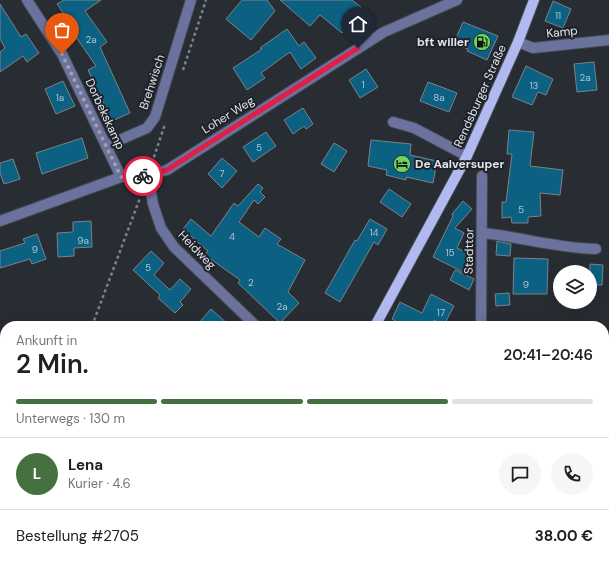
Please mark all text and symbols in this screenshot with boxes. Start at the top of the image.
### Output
pin [341,7.0,375,48]
house number: 11 [555,9,561,22]
pin [45,13,79,54]
icon: home [347,13,369,35]
icon: bag [51,19,73,41]
street label: Kamp [546,22,578,42]
fuel station icon: bft willer [472,32,492,52]
house number: 2a [85,33,97,46]
place label: bft willer [417,34,469,50]
street label: Rendsburger Straße [450,42,510,150]
street label: Brehwisch [136,52,168,112]
house number: 2a [579,71,591,84]
street label: Dorbekskamp [82,76,128,152]
house number: 1 [361,78,365,91]
house number: 13 [529,79,539,92]
house number: 1a [56,91,64,104]
house number: 8a [433,91,445,104]
street label: Loher Weg [199,92,258,137]
house number: 5 [256,141,262,154]
hotel icon: De Aalversuper [392,154,412,174]
courier [123,156,163,196]
place label: De Aalversuper [415,156,505,172]
icon: bike [132,165,154,187]
house number: 7 [219,167,225,180]
house number: 5 [518,203,524,216]
house number: 14 [369,226,379,239]
street label: Heidweg [175,227,220,273]
street label: Stadttor [461,227,477,274]
house number: 4 [229,230,235,243]
house number: 9a [77,234,89,247]
house number: 9 [32,243,38,256]
house number: 15 [445,246,455,259]
house number: 5 [145,261,151,274]
map controls [553,265,597,309]
button: layers [553,265,597,309]
house number: 2 [248,276,254,289]
house number: 9 [523,278,529,291]
house number: 2a [276,300,288,313]
house number: 17 [437,306,445,319]
text: Ankunft in [16,332,77,349]
text: 20:41–20:46 [504,345,593,365]
text: 2 Min. [16,347,89,381]
text: Unterwegs · 130 m [16,410,125,427]
button: chat [499,453,541,495]
button: phone [551,453,593,495]
text: Lena [68,455,103,475]
text: L [33,464,41,484]
text: Kurier · 4.6 [68,475,131,492]
text: Bestellung #2705 [16,526,139,546]
text: 38.00 € [535,526,593,546]

